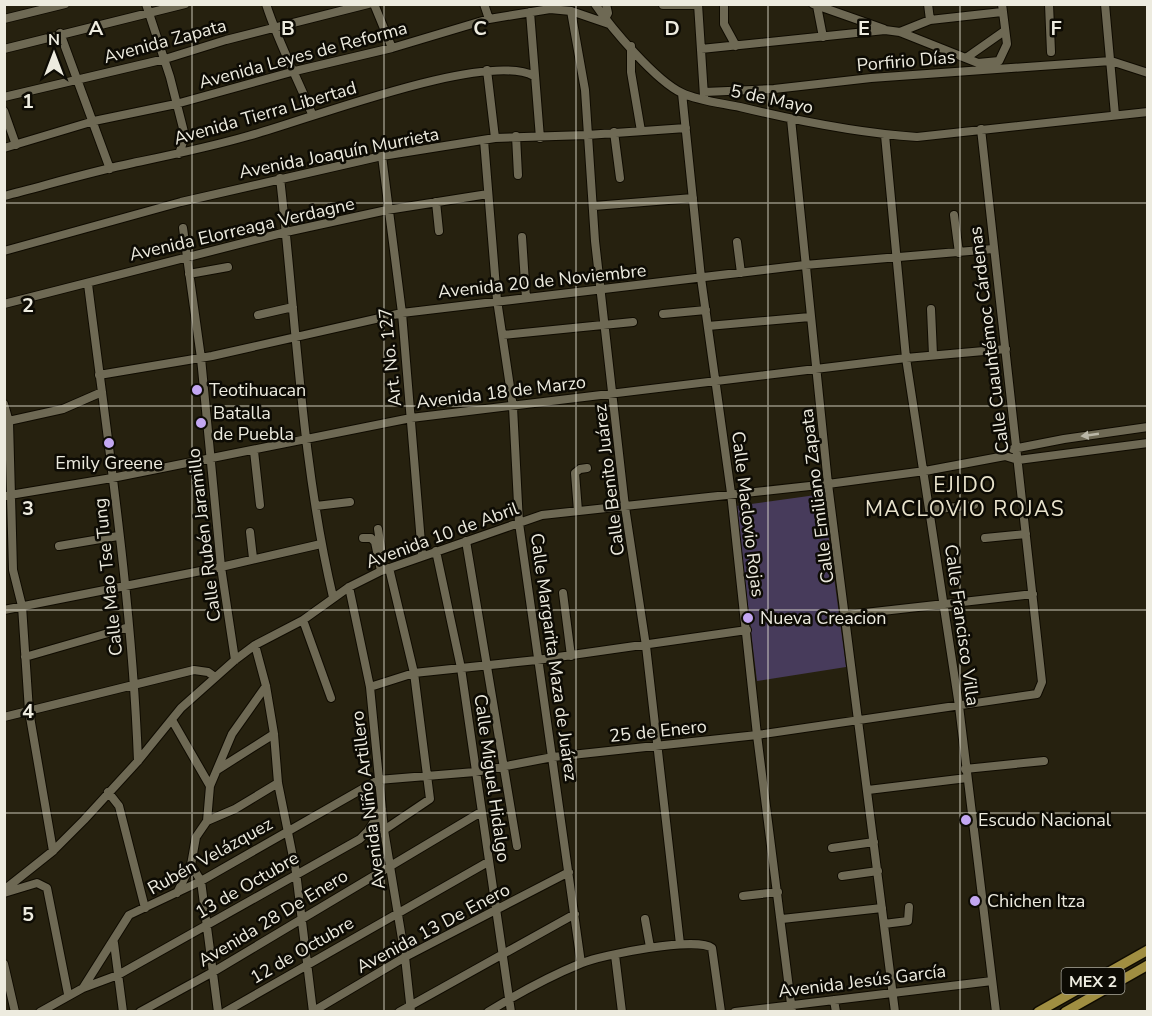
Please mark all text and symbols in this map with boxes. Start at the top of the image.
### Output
street label: Avenida Zapata [101,13,229,69]
text: A [89,15,104,42]
text: B [281,15,295,42]
text: C [473,15,487,42]
text: D [664,15,680,42]
text: E [858,15,870,42]
text: F [1050,15,1062,42]
street label: Avenida Leyes de Reforma [196,16,410,94]
north arrow [24,24,84,84]
text: N [48,29,60,51]
street label: Porfirio Días [856,45,956,77]
street label: Avenida Tierra Libertad [171,75,359,151]
street label: 5 de Mayo [728,79,816,119]
text: 1 [22,88,34,115]
street label: Avenida Joaquín Murrieta [237,122,441,184]
street label: Avenida Elorreaga Verdagne [127,191,357,267]
street label: Calle Cuauhtémoc Cárdenas [963,225,1015,455]
street label: Avenida 20 de Noviembre [437,258,647,304]
text: 2 [22,292,34,319]
street label: Art. No. 127 [373,306,407,408]
street label: Avenida 18 de Marzo [415,370,587,414]
place label: Teotihuacan [209,378,306,402]
marker: Teotihuacan [190,383,204,397]
place label: Batalla de Puebla [213,401,294,446]
street label: Calle Benito Juárez [588,403,630,557]
street label: Calle Emiliano Zapata [794,407,840,585]
marker: Batalla de Puebla [194,416,208,430]
street label: Calle Maclovio Rojas [726,430,770,598]
one-way arrow [1080,431,1099,440]
marker: Emily Greene [102,436,116,450]
street label: Calle Rubén Jaramillo [181,447,227,623]
place label: Emily Greene [55,451,163,475]
district label: EJIDO MACLOVIO ROJAS [865,471,1065,523]
text: 3 [22,495,34,522]
street label: Avenida 10 de Abril [362,496,522,574]
street label: Calle Mao Tse Tung [88,497,128,657]
street label: Calle Margarita Maza de Juárez [525,531,583,783]
street label: Calle Francisco Villa [939,543,985,707]
place label: Nueva Creacion [760,606,886,630]
marker: Nueva Creacion [741,611,755,625]
street label: Calle Miguel Hidalgo [468,692,516,864]
text: 4 [22,698,34,725]
street label: Avenida Niño Artillero [345,709,391,891]
street label: 25 de Enero [608,714,708,748]
place label: Escudo Nacional [978,808,1112,832]
street label: Rubén Velázquez [143,812,277,900]
marker: Escudo Nacional [959,813,973,827]
street label: 13 de Octubre [191,846,303,924]
street label: Avenida 28 De Enero [194,864,352,972]
street label: Avenida 13 De Enero [352,877,514,979]
place label: Chichen Itza [987,889,1085,913]
marker: Chichen Itza [968,894,982,908]
text: 5 [22,901,34,928]
street label: 12 de Octubre [246,911,358,989]
street label: Avenida Jesús García [777,959,947,1003]
road number: MEX 2 [1062,968,1124,994]

